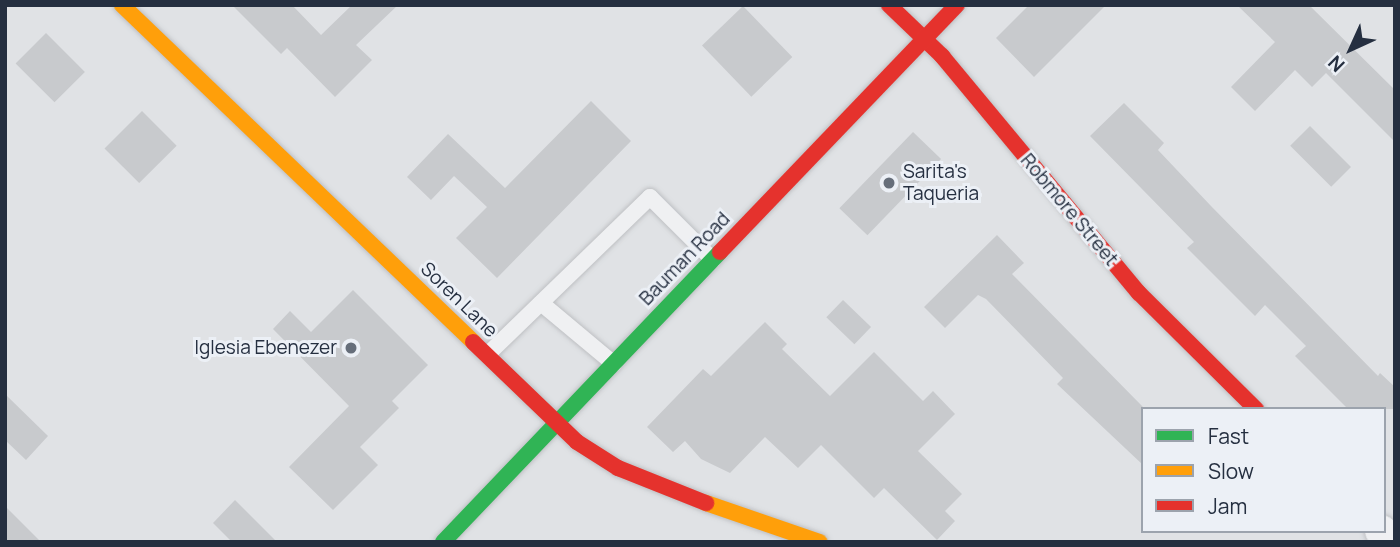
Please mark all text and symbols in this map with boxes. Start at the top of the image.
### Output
north arrow [1316,14,1386,84]
text: N [1322,50,1350,78]
street label: Robmore Street [1016,149,1122,271]
place label: Sarita's Taqueria [903,161,979,205]
marker: Sarita's Taqueria [881,175,897,191]
street label: Bauman Road [635,208,735,310]
street label: Soren Lane [416,258,502,342]
place label: Iglesia Ebenezer [195,337,337,359]
marker: Iglesia Ebenezer [343,340,359,356]
legend [1141,407,1386,533]
text: Fast [1208,422,1249,450]
text: Slow [1208,457,1254,485]
text: Jam [1208,492,1247,520]

